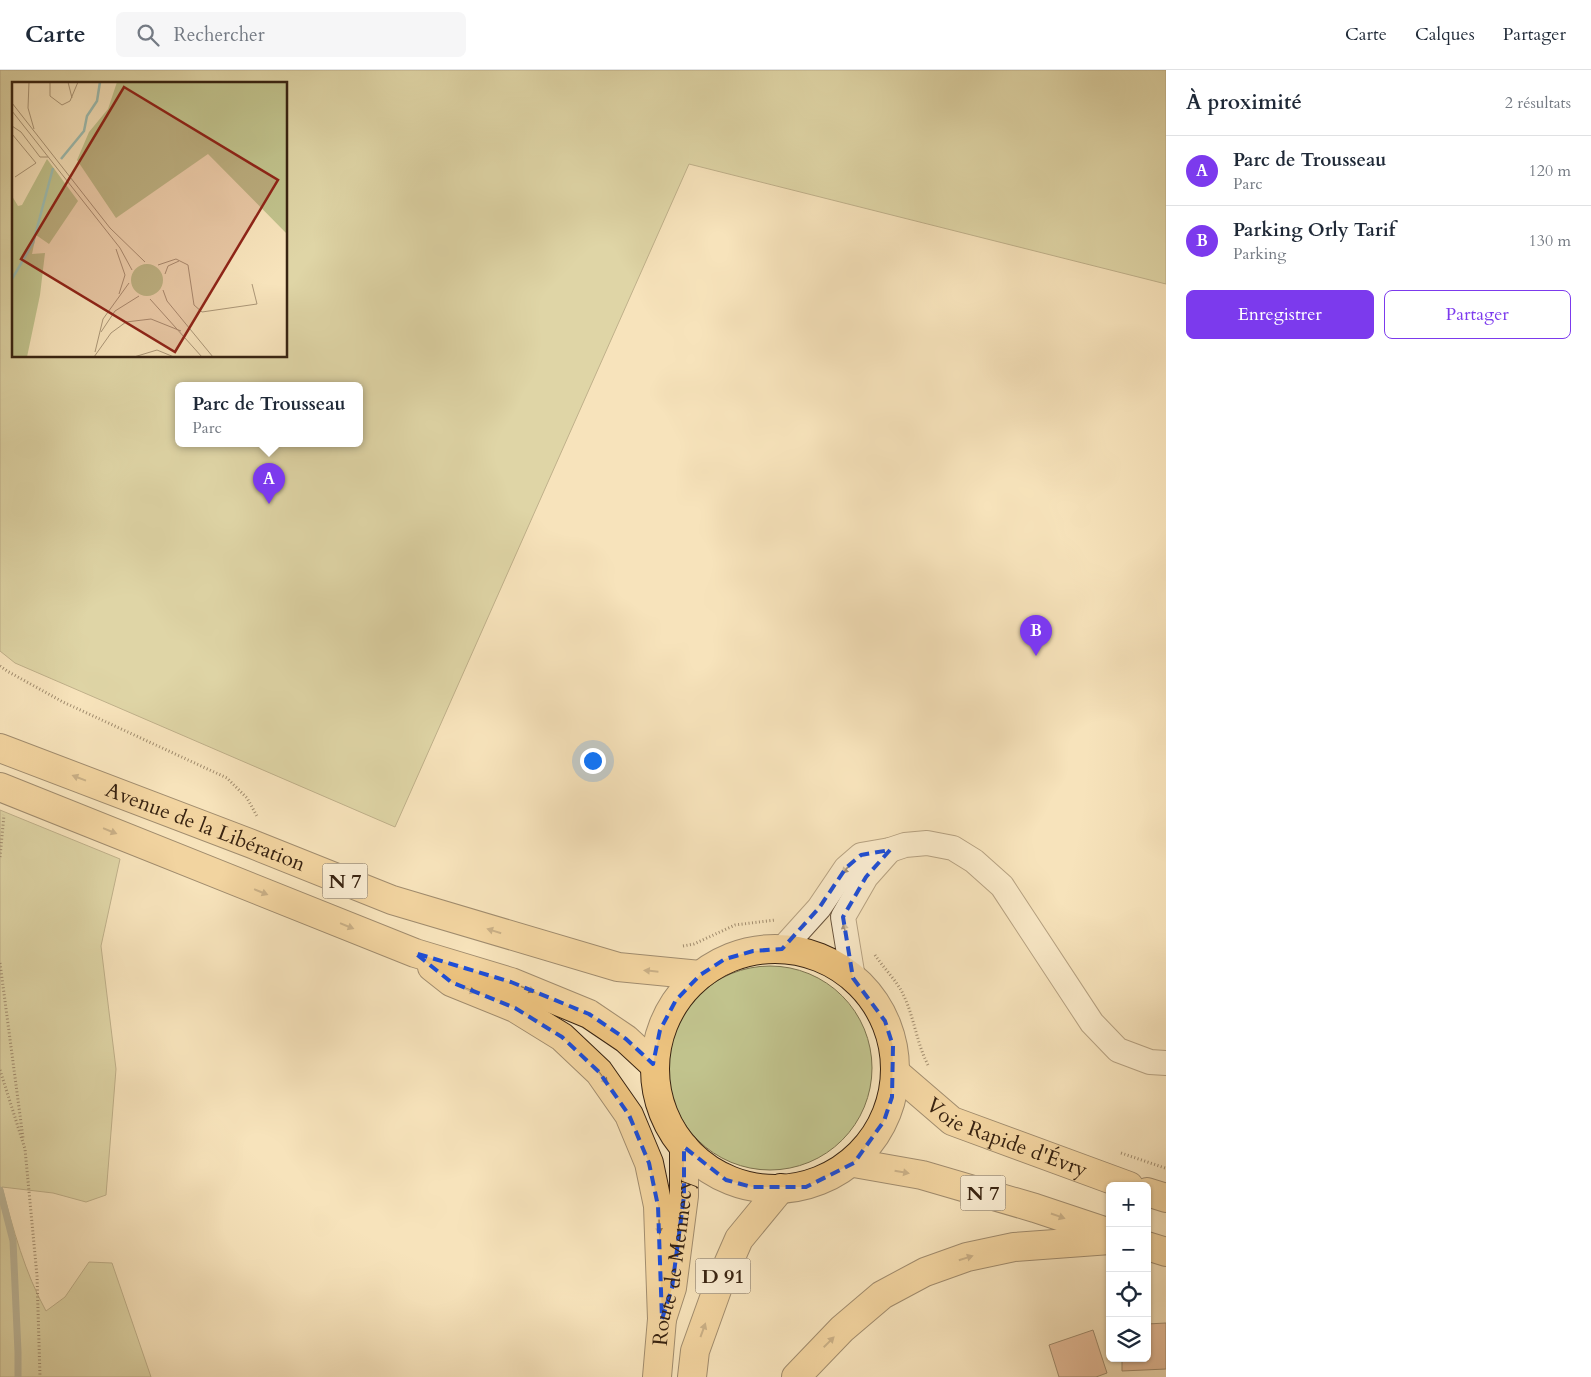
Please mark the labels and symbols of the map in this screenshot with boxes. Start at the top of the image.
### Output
inset map [12,82,288,358]
pin: A [253,463,285,504]
pin: B [1020,615,1052,656]
your location [580,748,606,774]
one-way arrow [71,774,86,782]
street label: Avenue de la Libération [101,775,310,879]
one-way arrow [103,828,117,836]
one-way arrow [841,862,853,874]
road number: N 7 [322,864,368,898]
one-way arrow [254,888,268,896]
one-way arrow [340,922,355,930]
one-way arrow [840,922,848,938]
one-way arrow [487,926,502,934]
one-way arrow [643,967,659,975]
one-way arrow [521,985,535,993]
one-way arrow [462,986,477,994]
one-way arrow [598,1071,608,1085]
street label: Voie Rapide d'Évry [920,1091,1092,1185]
one-way arrow [894,1168,910,1176]
road number: N 7 [960,1176,1006,1210]
street label: Route de Mennecy [646,1179,699,1347]
one-way arrow [1051,1213,1066,1220]
one-way arrow [655,1219,663,1235]
one-way arrow [959,1253,974,1261]
road number: D 91 [696,1258,750,1294]
one-way arrow [699,1322,707,1337]
one-way arrow [823,1336,835,1348]

